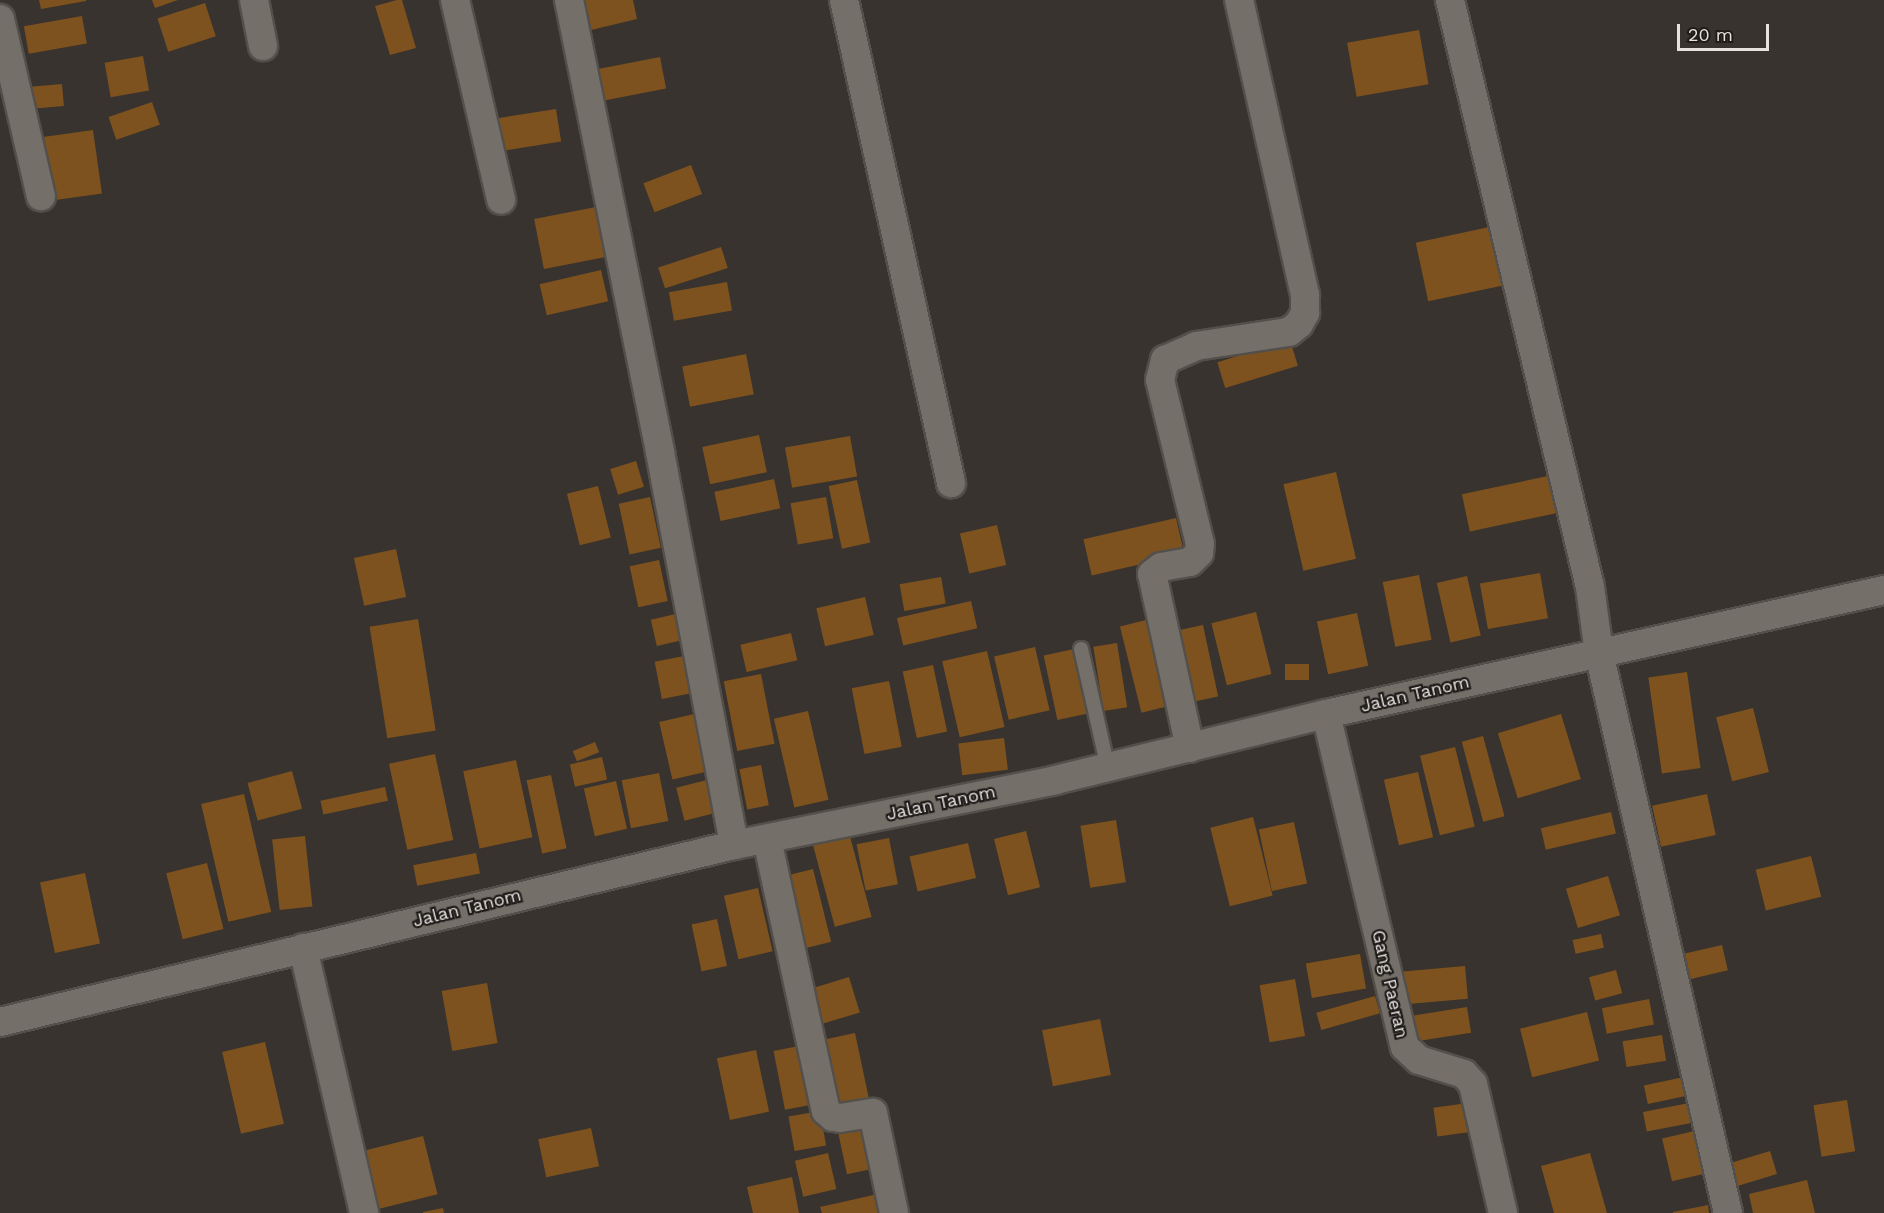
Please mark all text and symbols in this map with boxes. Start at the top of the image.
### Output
scale bar [1680,12,1772,50]
text: 20 m [1688,24,1733,45]
street label: Jalan Tanom [1358,671,1472,717]
street label: Jalan Tanom [884,781,998,825]
street label: Jalan Tanom [410,884,524,932]
street label: Gang Paeran [1367,928,1413,1040]

